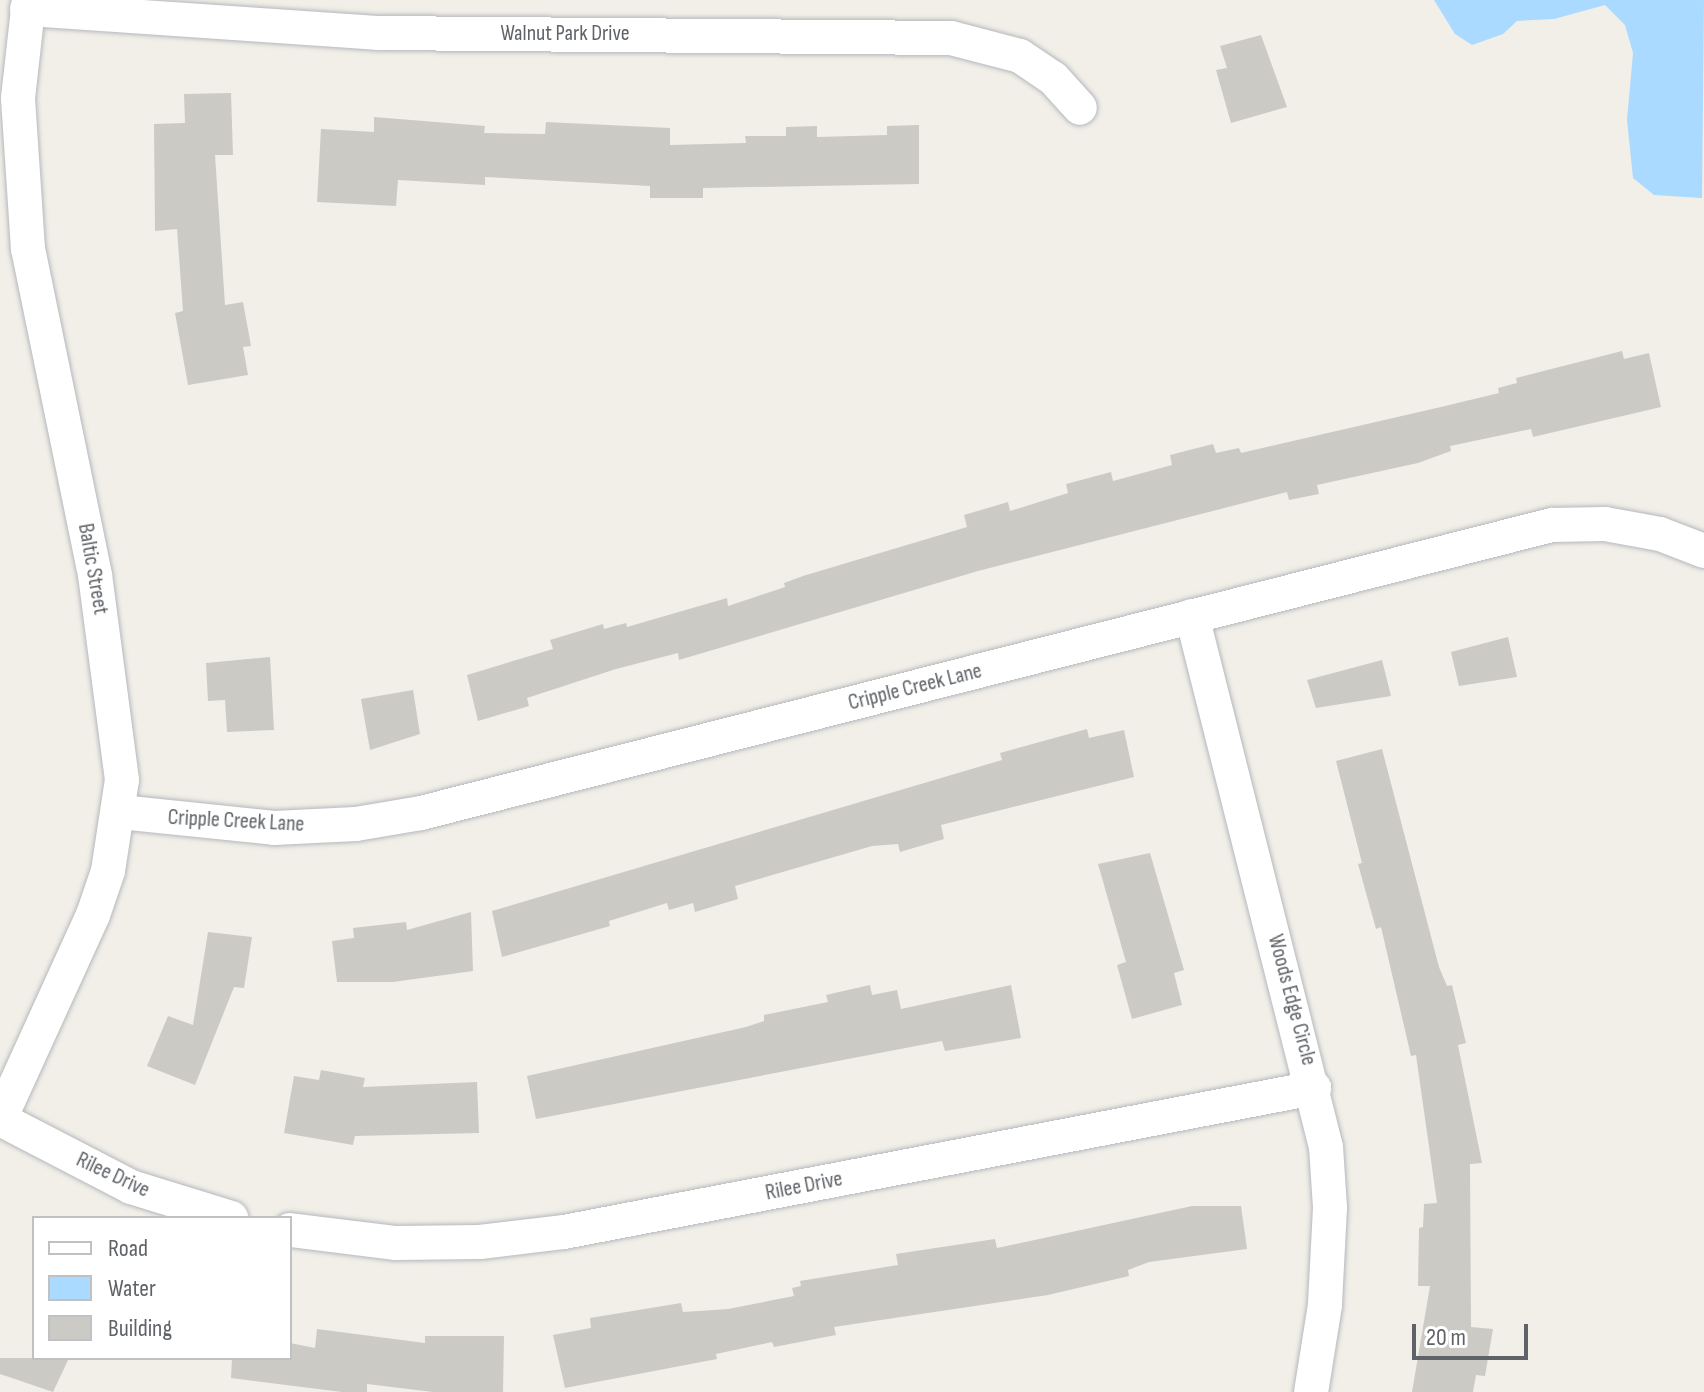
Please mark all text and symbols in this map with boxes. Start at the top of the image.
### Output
street label: Walnut Park Drive [500,21,630,47]
street label: Baltic Street [72,521,114,617]
street label: Cripple Creek Lane [846,658,984,716]
street label: Cripple Creek Lane [167,804,305,838]
street label: Woods Edge Circle [1262,932,1322,1068]
street label: Rilee Drive [72,1147,154,1203]
street label: Rilee Drive [763,1166,845,1206]
legend [32,1216,292,1360]
text: Road [108,1234,148,1263]
text: Water [108,1274,156,1303]
scale bar [1416,1308,1532,1358]
text: Building [108,1314,172,1343]
text: 20 m [1426,1323,1466,1352]

